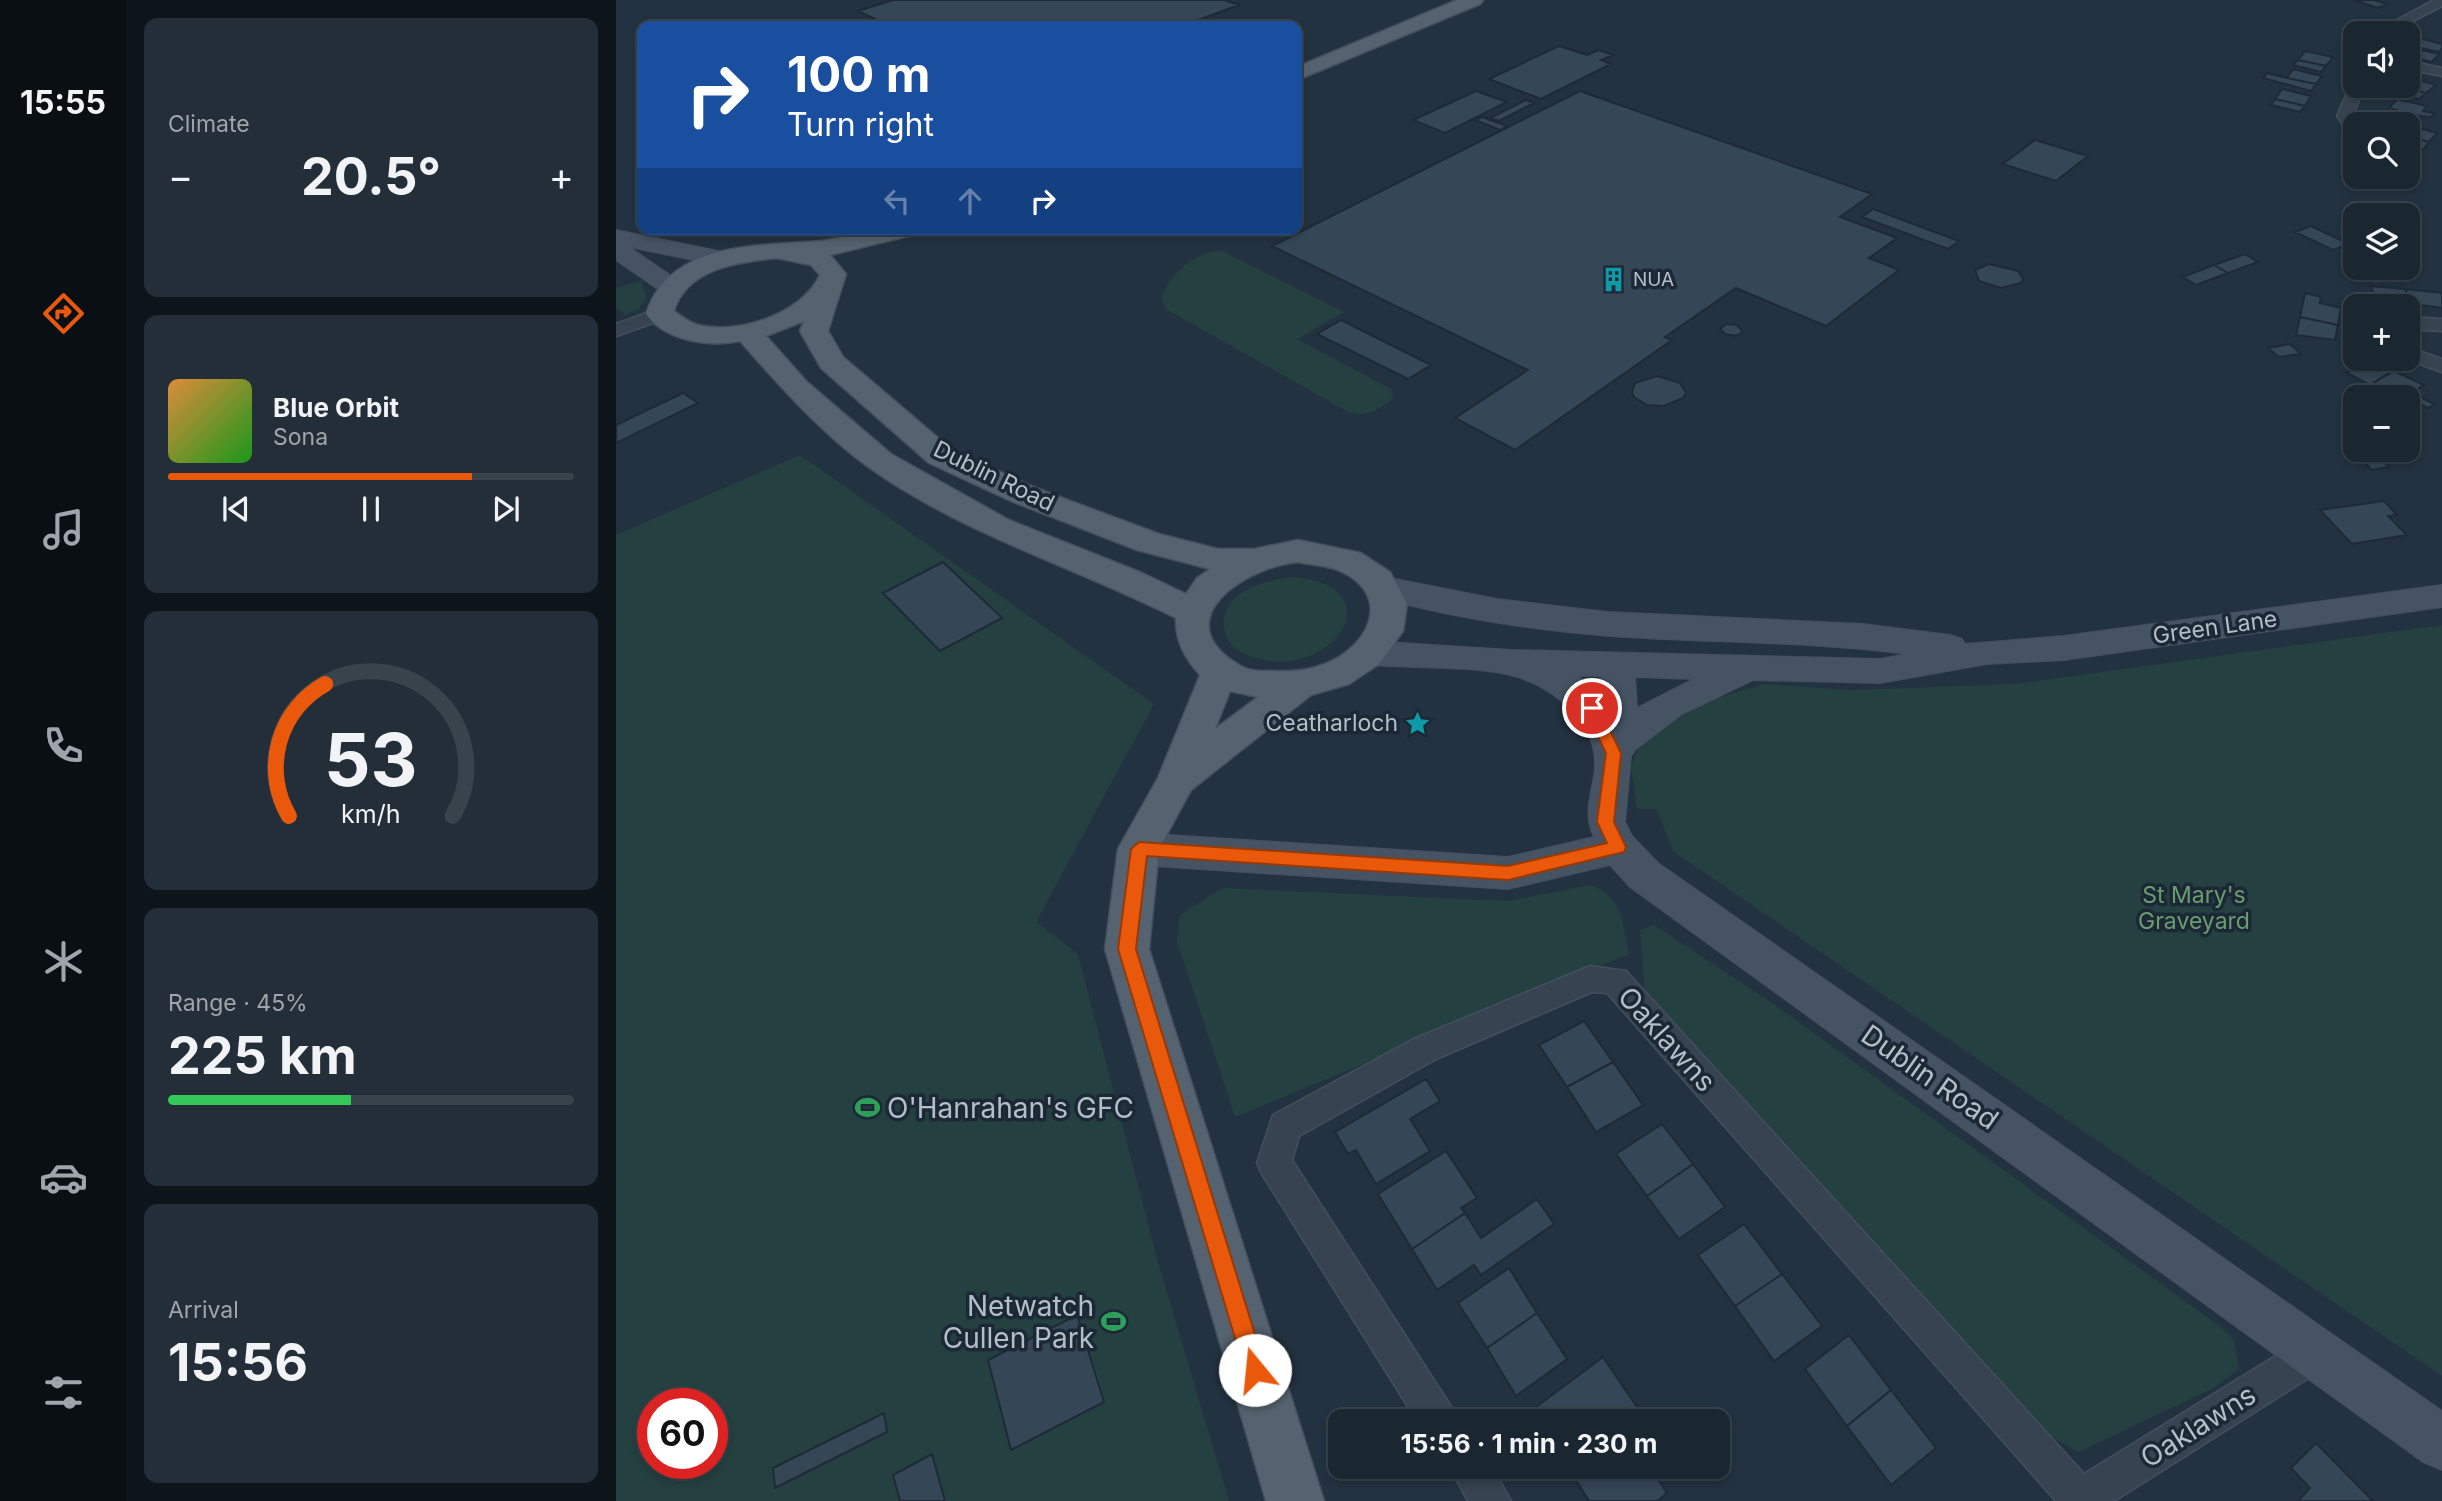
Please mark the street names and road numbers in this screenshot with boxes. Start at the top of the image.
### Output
street label: Dublin Road [929,435,1059,517]
street label: Green Lane [2151,604,2279,650]
street label: Oaklawns [1611,980,1723,1098]
street label: Dublin Road [1855,1017,2005,1137]
street label: Oaklawns [2134,1377,2262,1475]

